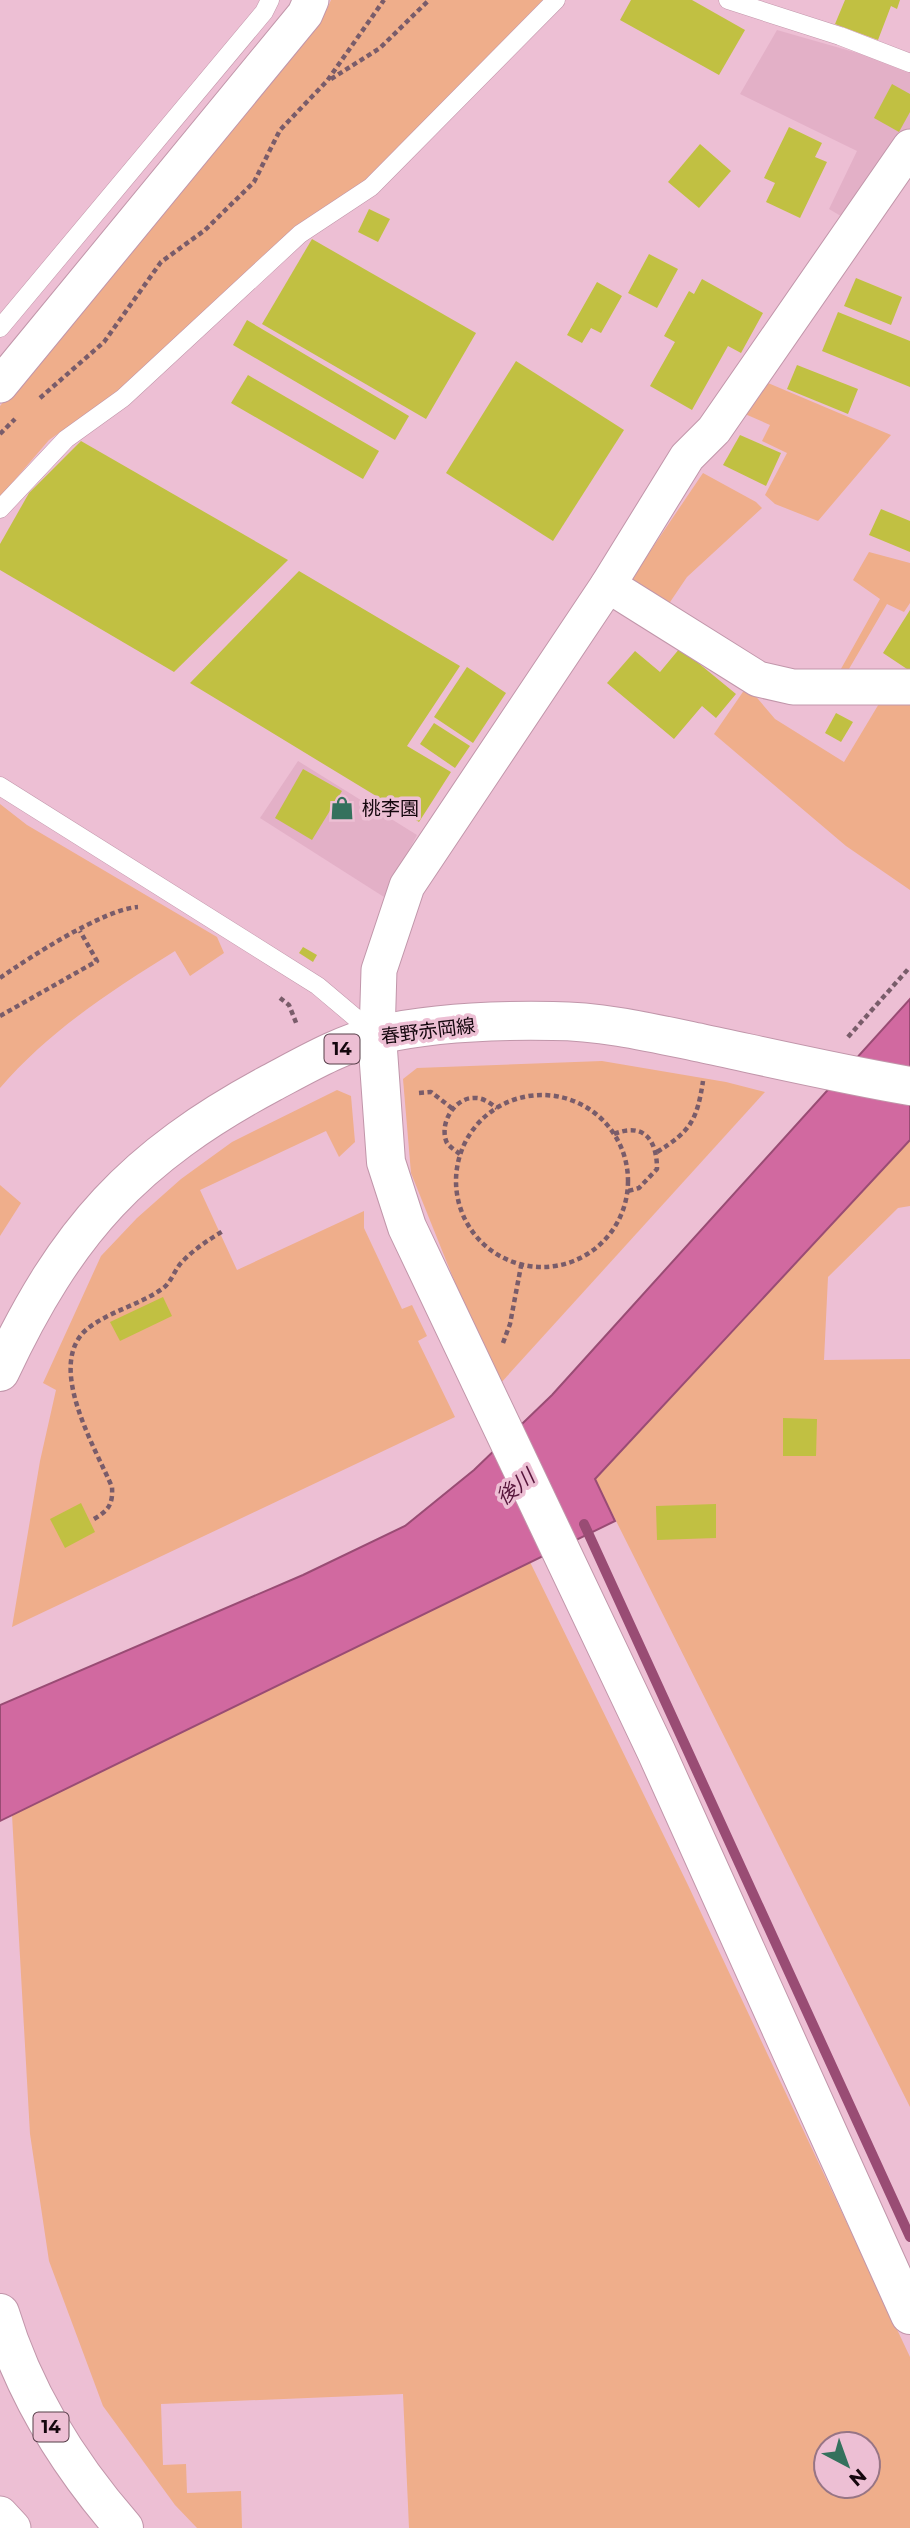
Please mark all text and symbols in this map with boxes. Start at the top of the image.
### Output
shop icon: 桃李園 [328,794,356,822]
place label: 桃李園 [362,797,419,820]
street label: 春野赤岡線 [379,1014,477,1048]
road number: 14 [324,1034,360,1064]
water label: 後川 [491,1463,541,1510]
road number: 14 [34,2412,68,2442]
north arrow [812,2430,882,2500]
text: N [844,2464,871,2491]

